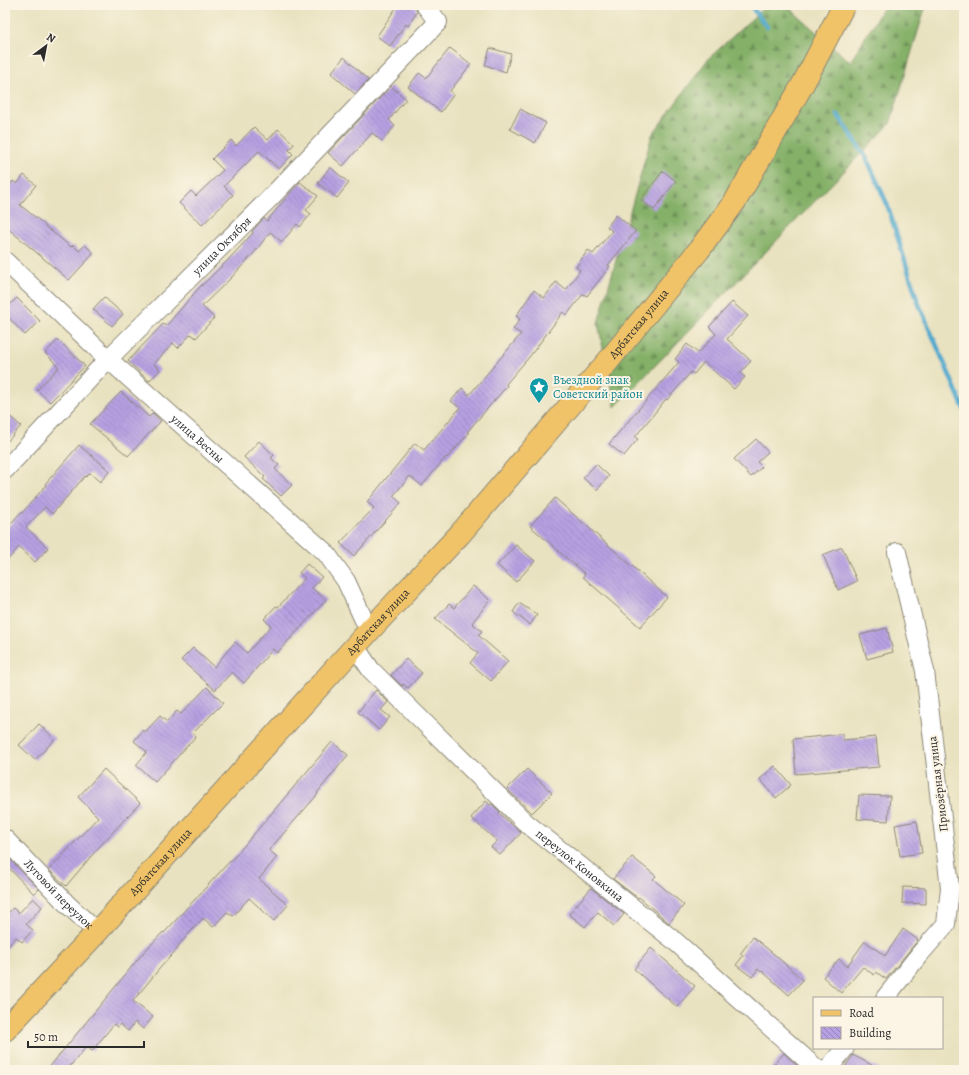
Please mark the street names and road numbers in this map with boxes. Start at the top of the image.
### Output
street label: улица Октября [188,213,255,279]
street label: Арбатская улица [605,285,672,363]
street label: улица Весны [167,410,227,467]
street label: Арбатская улица [342,584,413,659]
street label: Приозёрная улица [924,735,952,833]
street label: Арбатская улица [125,824,195,900]
street label: переулок Коновкина [532,826,627,906]
street label: Луговой переулок [20,856,97,933]

